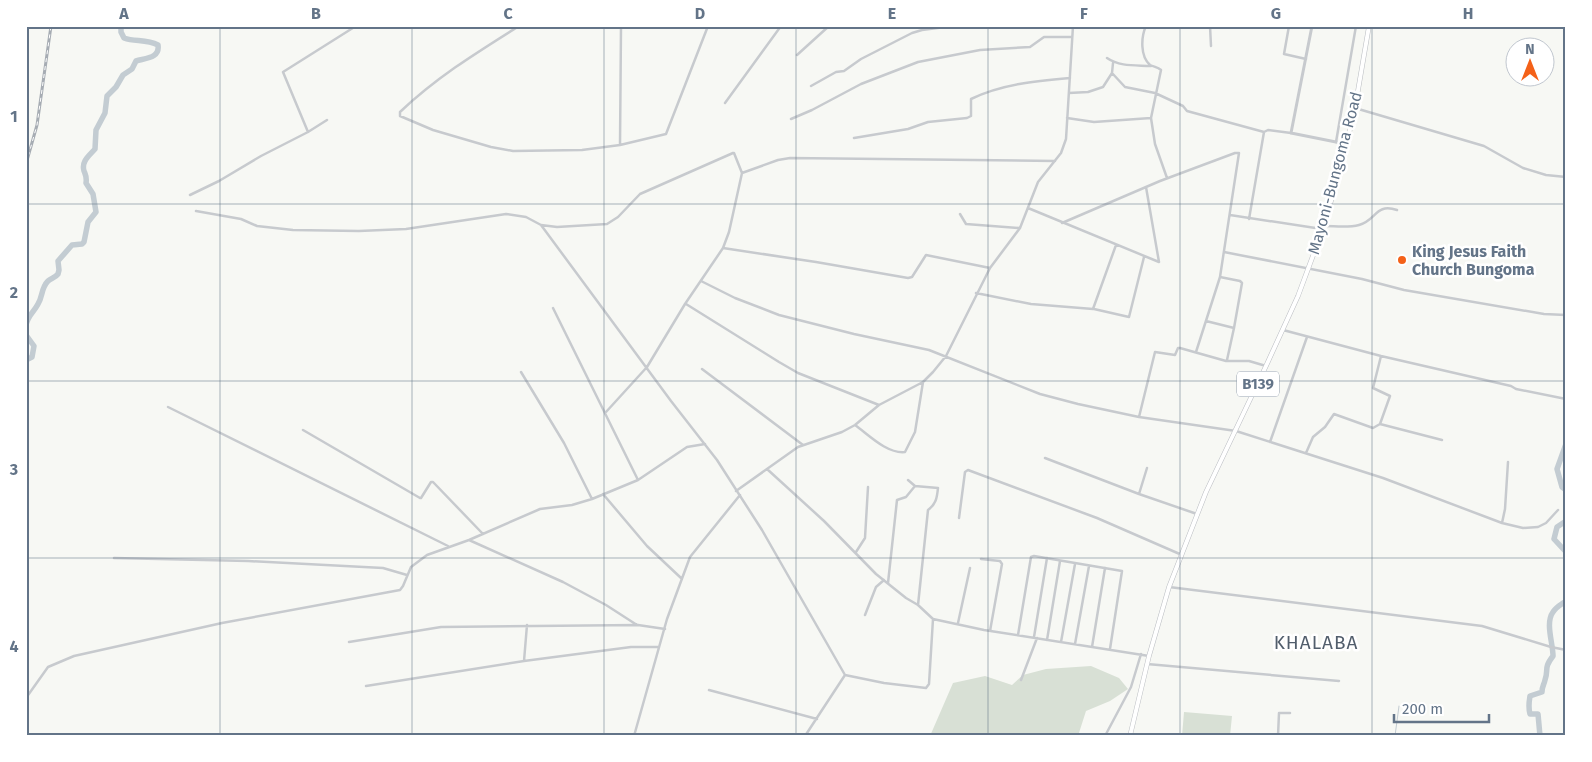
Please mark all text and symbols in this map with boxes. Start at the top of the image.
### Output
text: A [118,4,129,23]
text: B [311,4,321,23]
text: C [503,4,513,23]
text: D [695,4,705,23]
text: E [888,4,896,23]
text: F [1080,4,1088,23]
text: G [1271,4,1281,23]
text: H [1463,4,1473,23]
north arrow [1504,38,1554,88]
text: N [1525,41,1535,58]
street label: Mayoni-Bungoma Road [1304,90,1366,256]
text: 1 [10,107,18,126]
place label: King Jesus Faith Church Bungoma [1412,242,1535,279]
marker: King Jesus Faith Church Bungoma [1396,254,1408,266]
text: 2 [10,283,18,302]
road number: B139 [1237,372,1279,396]
text: 3 [9,460,18,479]
district label: KHALABA [1274,631,1358,654]
text: 4 [9,637,19,656]
scale bar [1394,692,1490,724]
text: 200 m [1402,700,1443,718]

